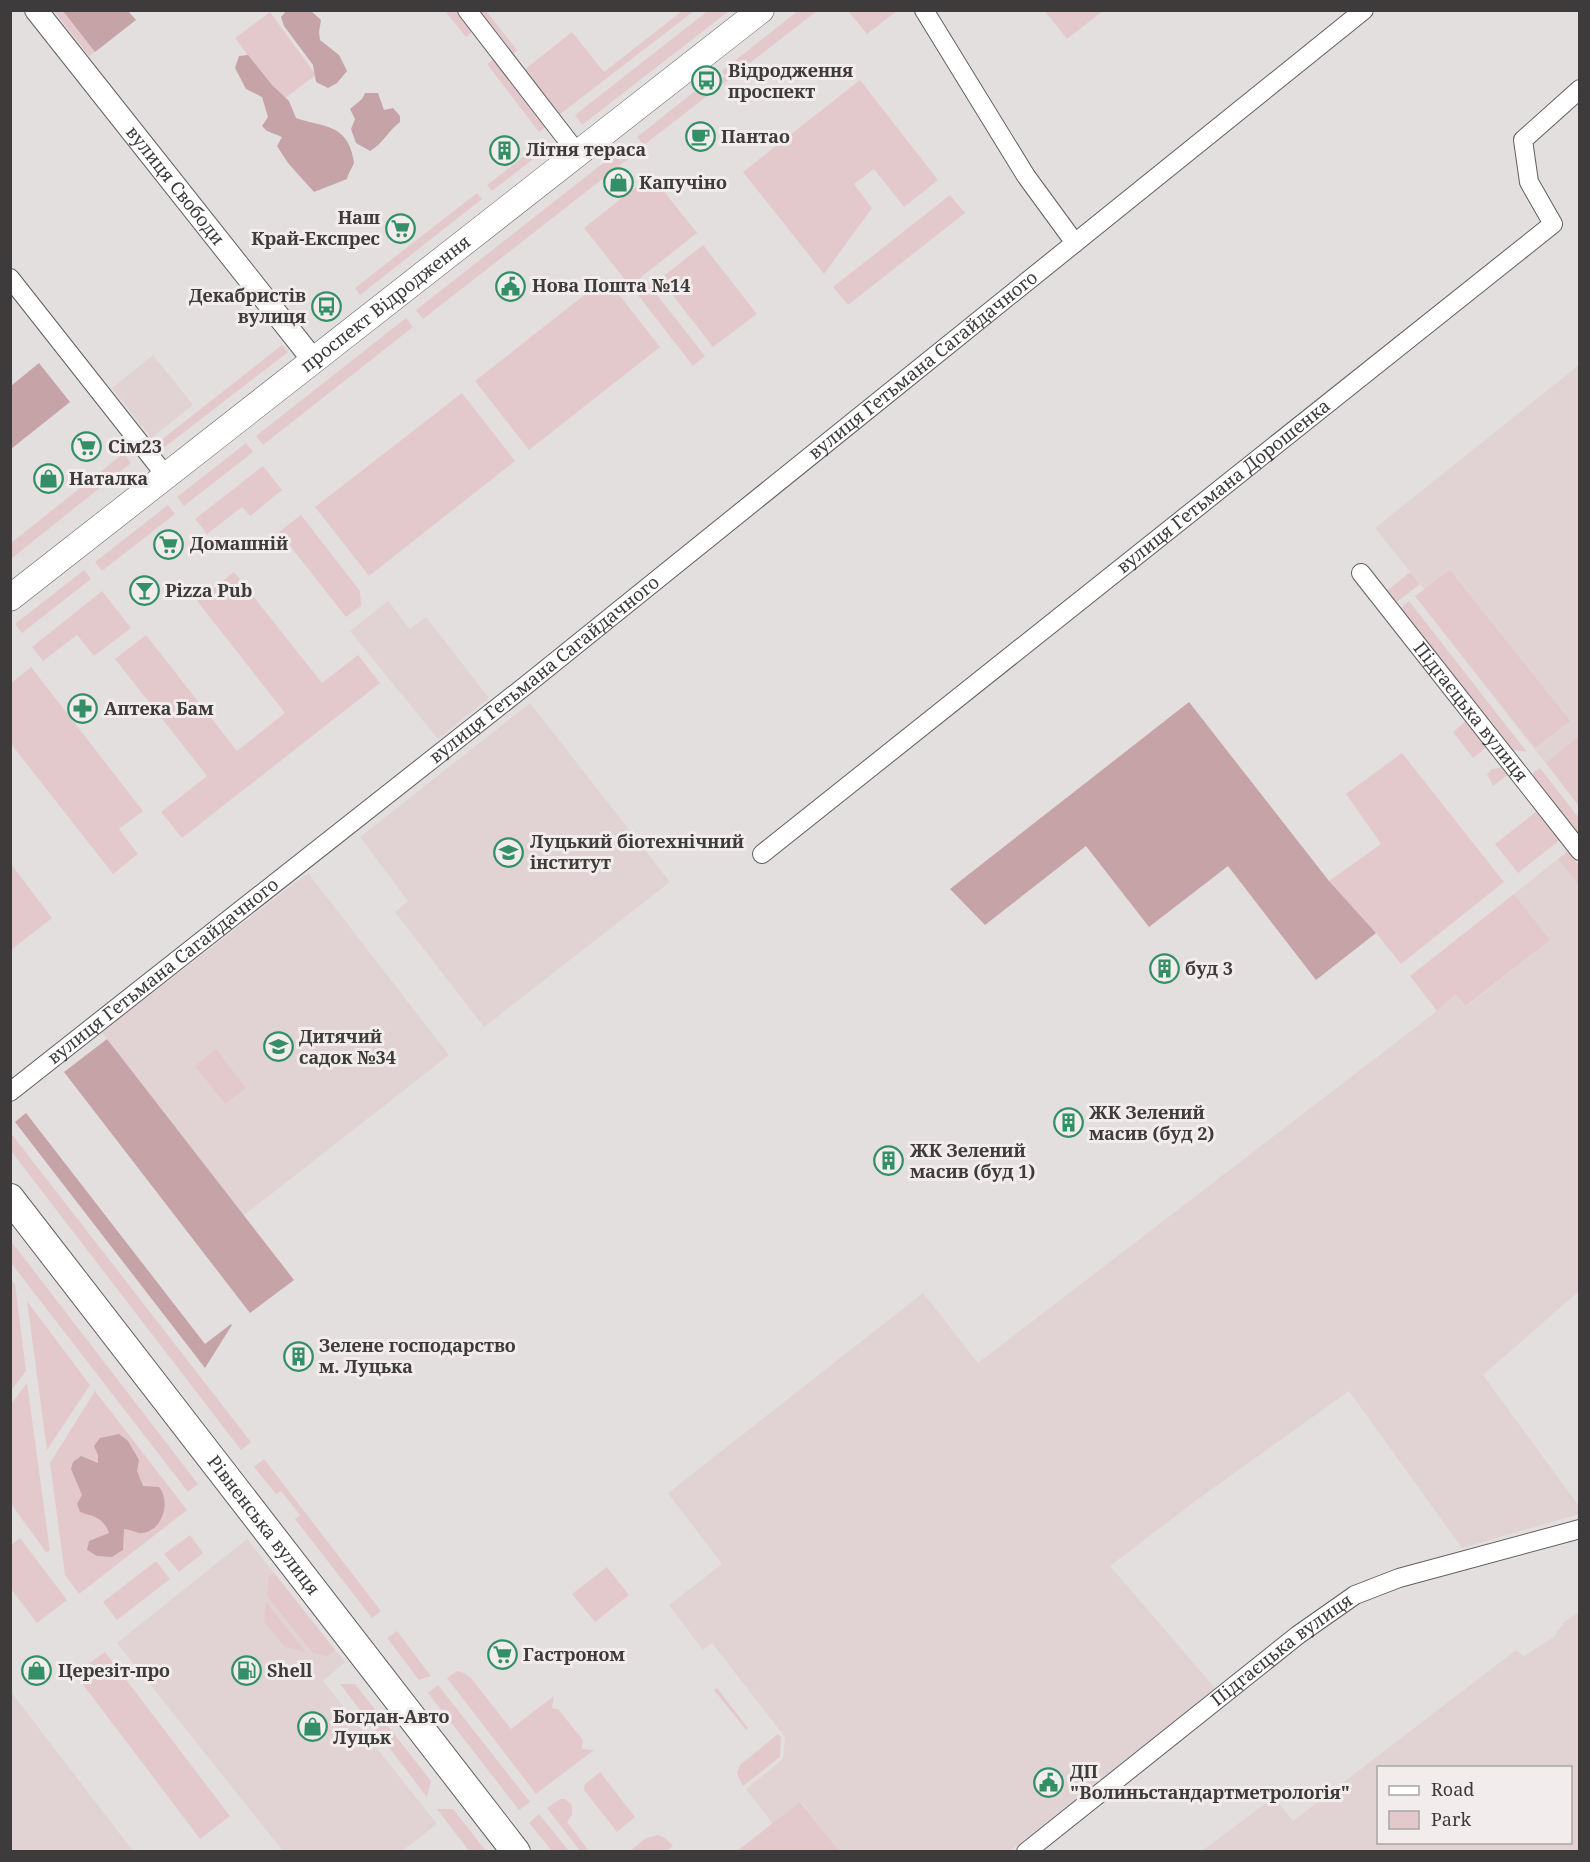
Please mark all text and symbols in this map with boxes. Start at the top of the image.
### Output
place label: Відродження проспект [728,58,853,103]
bus stop icon: Відродження проспект [691,65,723,97]
street label: вулиця Свободи [121,120,231,250]
cafe icon: Пантао [684,121,716,153]
place label: Пантао [721,124,790,148]
building icon: Літня тераса [489,134,521,166]
place label: Літня тераса [526,137,647,161]
shop icon: Капучіно [602,167,634,199]
place label: Капучіно [639,170,727,194]
place label: Наш Край-Експрес [251,205,380,250]
supermarket icon: Наш Край-Експрес [385,212,417,244]
street label: проспект Відродження [295,229,475,377]
street label: вулиця Гетьмана Сагайдачного [803,265,1042,464]
public building icon: Нова Пошта №14 [495,270,527,302]
place label: Нова Пошта №14 [532,273,690,297]
place label: Декабристів вулиця [189,283,306,328]
bus stop icon: Декабристів вулиця [311,290,343,322]
street label: вулиця Гетьмана Дорошенка [1111,393,1335,578]
supermarket icon: Сім23 [71,431,103,463]
place label: Сім23 [108,434,162,458]
shop icon: Наталка [32,463,64,495]
place label: Наталка [69,466,148,490]
supermarket icon: Домашній [153,528,185,560]
place label: Домашній [190,531,288,555]
street label: вулиця Гетьмана Сагайдачного [424,570,664,768]
bar icon: Pizza Pub [128,575,160,607]
place label: Pizza Pub [165,578,253,602]
street label: Підгаєцька вулиця [1409,636,1534,786]
pharmacy icon: Аптека Бам [67,693,99,725]
place label: Аптека Бам [104,696,214,720]
place label: Луцький біотехнічний інститут [530,829,744,874]
school or university icon: Луцький біотехнічний інститут [493,836,525,868]
street label: вулиця Гетьмана Сагайдачного [42,872,283,1069]
building icon: буд 3 [1148,953,1180,985]
place label: буд 3 [1185,956,1233,980]
place label: Дитячий садок №34 [299,1024,396,1069]
school or university icon: Дитячий садок №34 [262,1031,294,1063]
place label: ЖК Зелений масив (буд 2) [1089,1100,1215,1145]
building icon: ЖК Зелений масив (буд 2) [1052,1107,1084,1139]
place label: ЖК Зелений масив (буд 1) [910,1138,1036,1183]
building icon: ЖК Зелений масив (буд 1) [873,1145,905,1177]
place label: Зелене господарство м. Луцька [319,1333,516,1378]
building icon: Зелене господарство м. Луцька [282,1340,314,1372]
street label: Рівненська вулиця [202,1450,326,1600]
street label: Підгаєцька вулиця [1206,1588,1357,1711]
supermarket icon: Гастроном [486,1639,518,1671]
place label: Гастроном [523,1642,625,1666]
shop icon: Церезіт-про [21,1655,53,1687]
fuel station icon: Shell [230,1655,262,1687]
place label: Церезіт-про [58,1658,170,1682]
place label: Shell [267,1658,313,1682]
place label: Богдан-Авто Луцьк [333,1704,449,1749]
shop icon: Богдан-Авто Луцьк [296,1711,328,1743]
place label: ДП "Волиньстандартметрологія" [1070,1759,1350,1804]
public building icon: ДП "Волиньстандартметрологія" [1033,1766,1065,1798]
legend [1377,1766,1572,1844]
text: Road [1431,1777,1474,1801]
text: Park [1431,1807,1471,1831]

